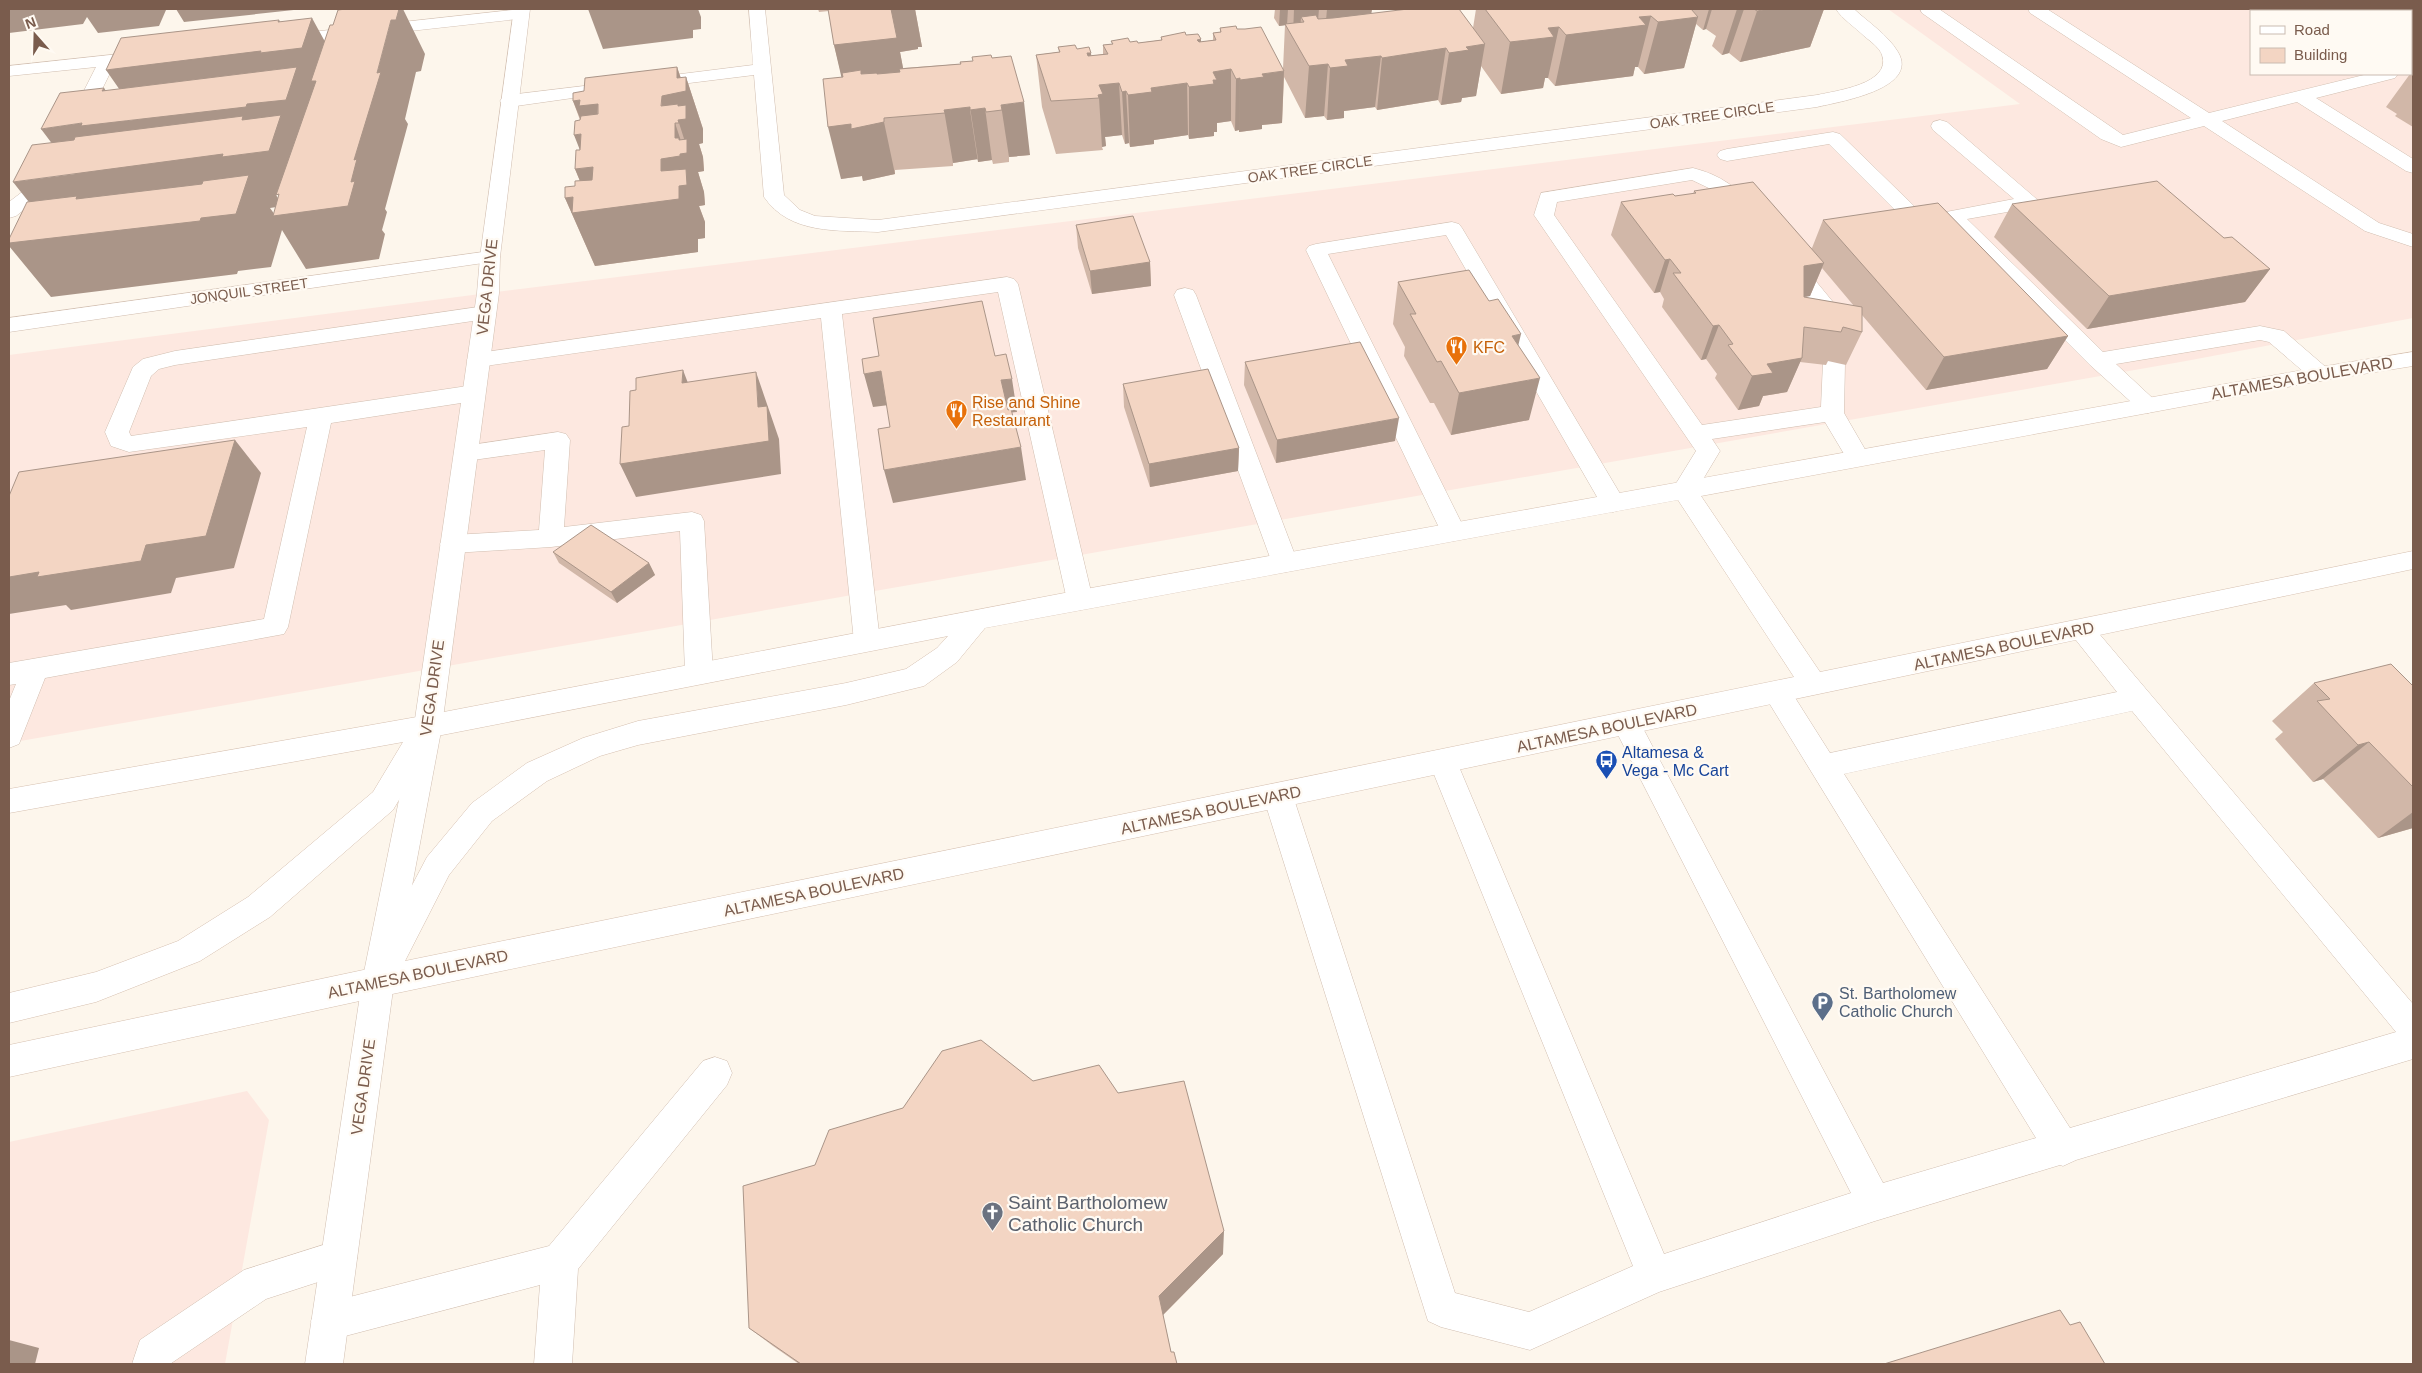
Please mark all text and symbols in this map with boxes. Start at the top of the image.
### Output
north arrow [10,10,60,60]
legend [2250,10,2412,75]
text: N [23,14,38,32]
text: Road [2294,21,2330,38]
text: Building [2294,46,2347,63]
street label: OAK TREE CIRCLE [1649,98,1775,132]
street label: OAK TREE CIRCLE [1247,152,1373,186]
street label: VEGA DRIVE [473,238,501,336]
street label: JONQUIL STREET [189,275,310,307]
restaurant icon: KFC [1445,335,1469,366]
place label: KFC [1473,339,1505,356]
street label: ALTAMESA BOULEVARD [2210,354,2394,402]
place label: Rise and Shine Restaurant [972,394,1081,429]
restaurant icon: Rise and Shine Restaurant [944,399,968,430]
street label: ALTAMESA BOULEVARD [1912,619,2096,673]
street label: VEGA DRIVE [417,639,447,737]
street label: ALTAMESA BOULEVARD [1515,701,1699,755]
place label: Altamesa & Vega - Mc Cart [1622,744,1729,779]
bus stop icon: Altamesa & Vega - Mc Cart [1594,749,1618,780]
street label: ALTAMESA BOULEVARD [1119,783,1303,837]
street label: ALTAMESA BOULEVARD [722,865,906,919]
street label: ALTAMESA BOULEVARD [326,947,510,1001]
place label: St. Bartholomew Catholic Church [1839,985,1957,1020]
parking icon: St. Bartholomew Catholic Church [1811,990,1835,1021]
street label: VEGA DRIVE [348,1038,378,1136]
place label: Saint Bartholomew Catholic Church [1008,1192,1168,1235]
church icon: Saint Bartholomew Catholic Church [980,1201,1004,1232]

